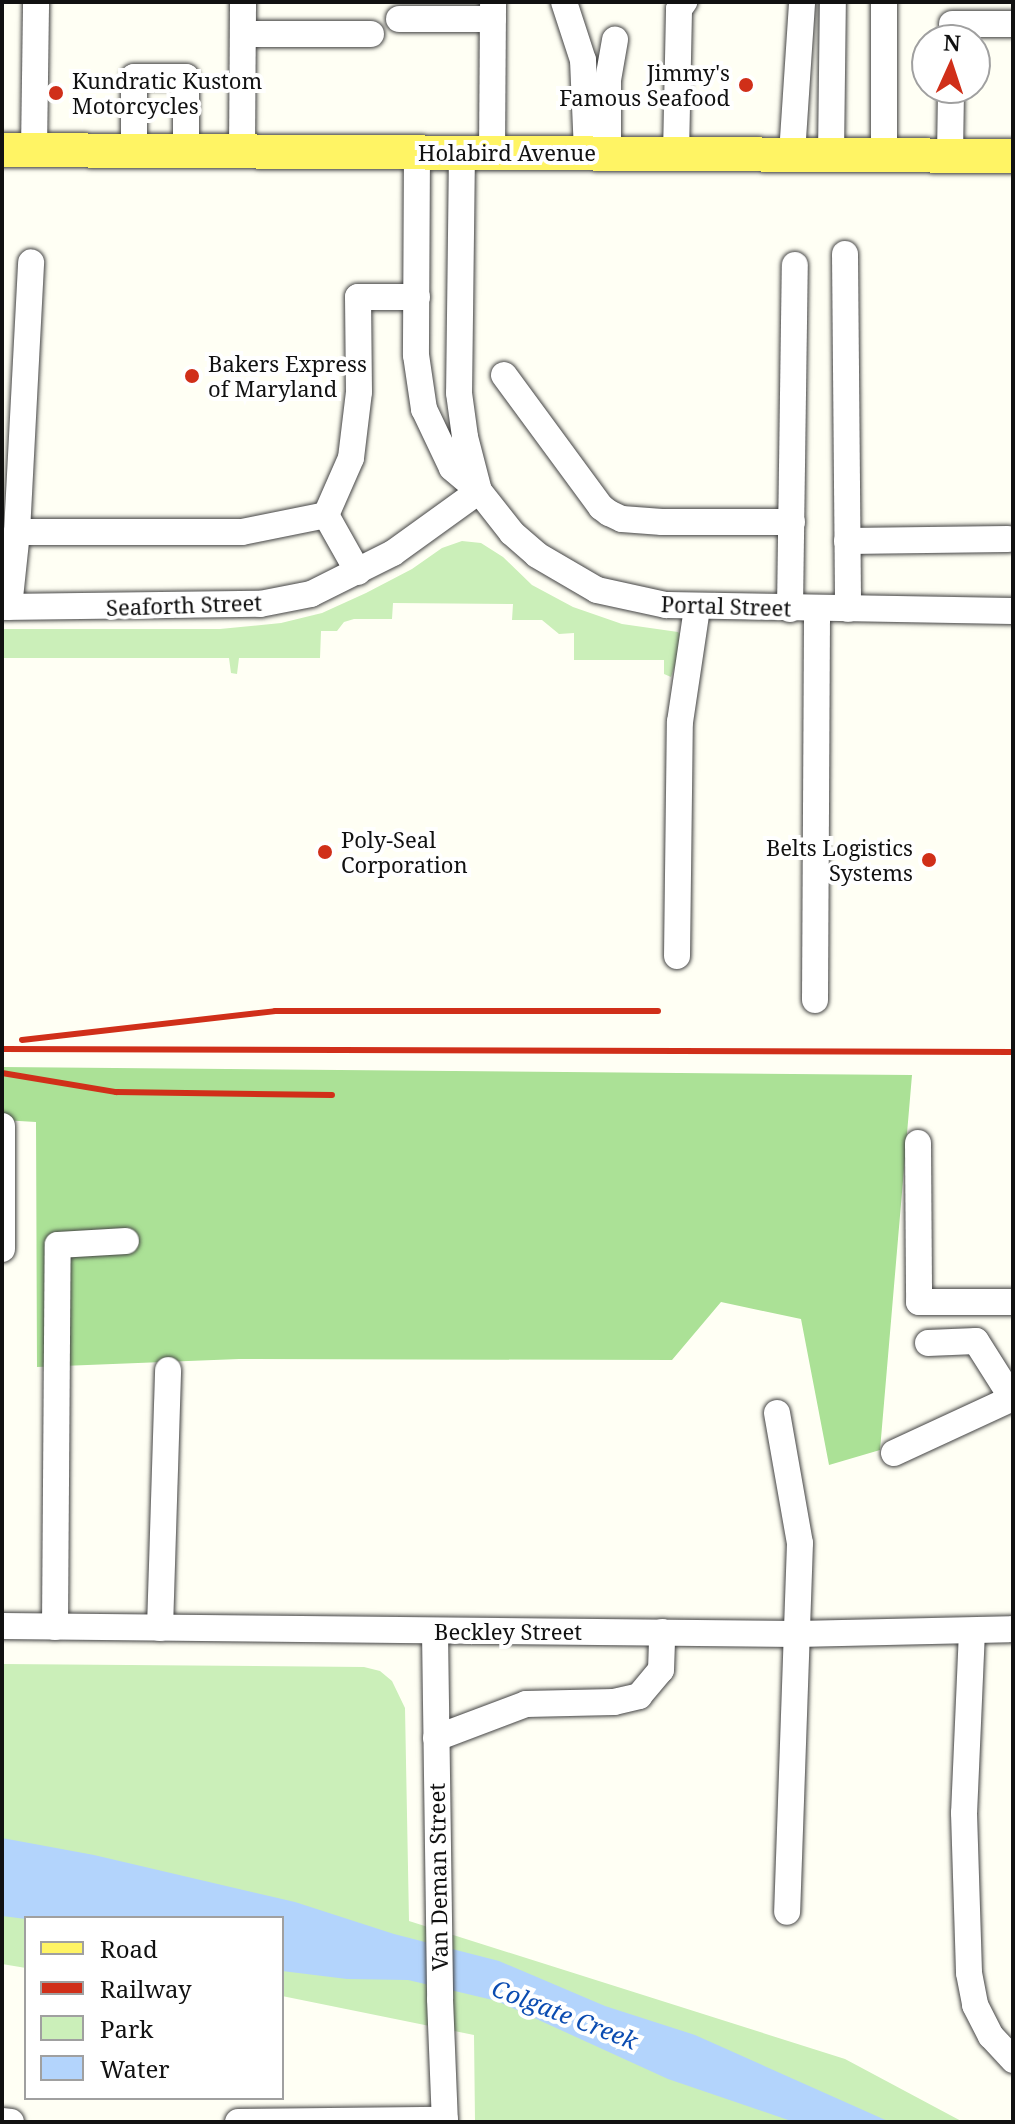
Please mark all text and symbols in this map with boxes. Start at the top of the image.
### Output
north arrow [911,24,991,104]
text: N [943,27,962,57]
place label: Jimmy's Famous Seafood [559,59,730,110]
place label: Kundratic Kustom Motorcycles [72,67,262,118]
marker: Jimmy's Famous Seafood [737,76,755,94]
marker: Kundratic Kustom Motorcycles [47,84,65,102]
street label: Holabird Avenue [418,140,596,166]
place label: Bakers Express of Maryland [208,350,367,402]
marker: Bakers Express of Maryland [183,367,201,385]
street label: Seaforth Street [106,589,262,621]
street label: Portal Street [660,591,792,621]
place label: Poly-Seal Corporation [341,826,468,878]
place label: Belts Logistics Systems [766,834,913,886]
marker: Poly-Seal Corporation [316,843,334,861]
marker: Belts Logistics Systems [920,851,938,869]
street label: Beckley Street [434,1619,582,1645]
street label: Van Deman Street [423,1783,453,1971]
legend [24,1916,284,2100]
text: Road [100,1932,158,1965]
text: Railway [100,1972,192,2005]
water label: Colgate Creek [488,1973,642,2055]
text: Park [100,2012,153,2045]
text: Water [100,2052,170,2085]

